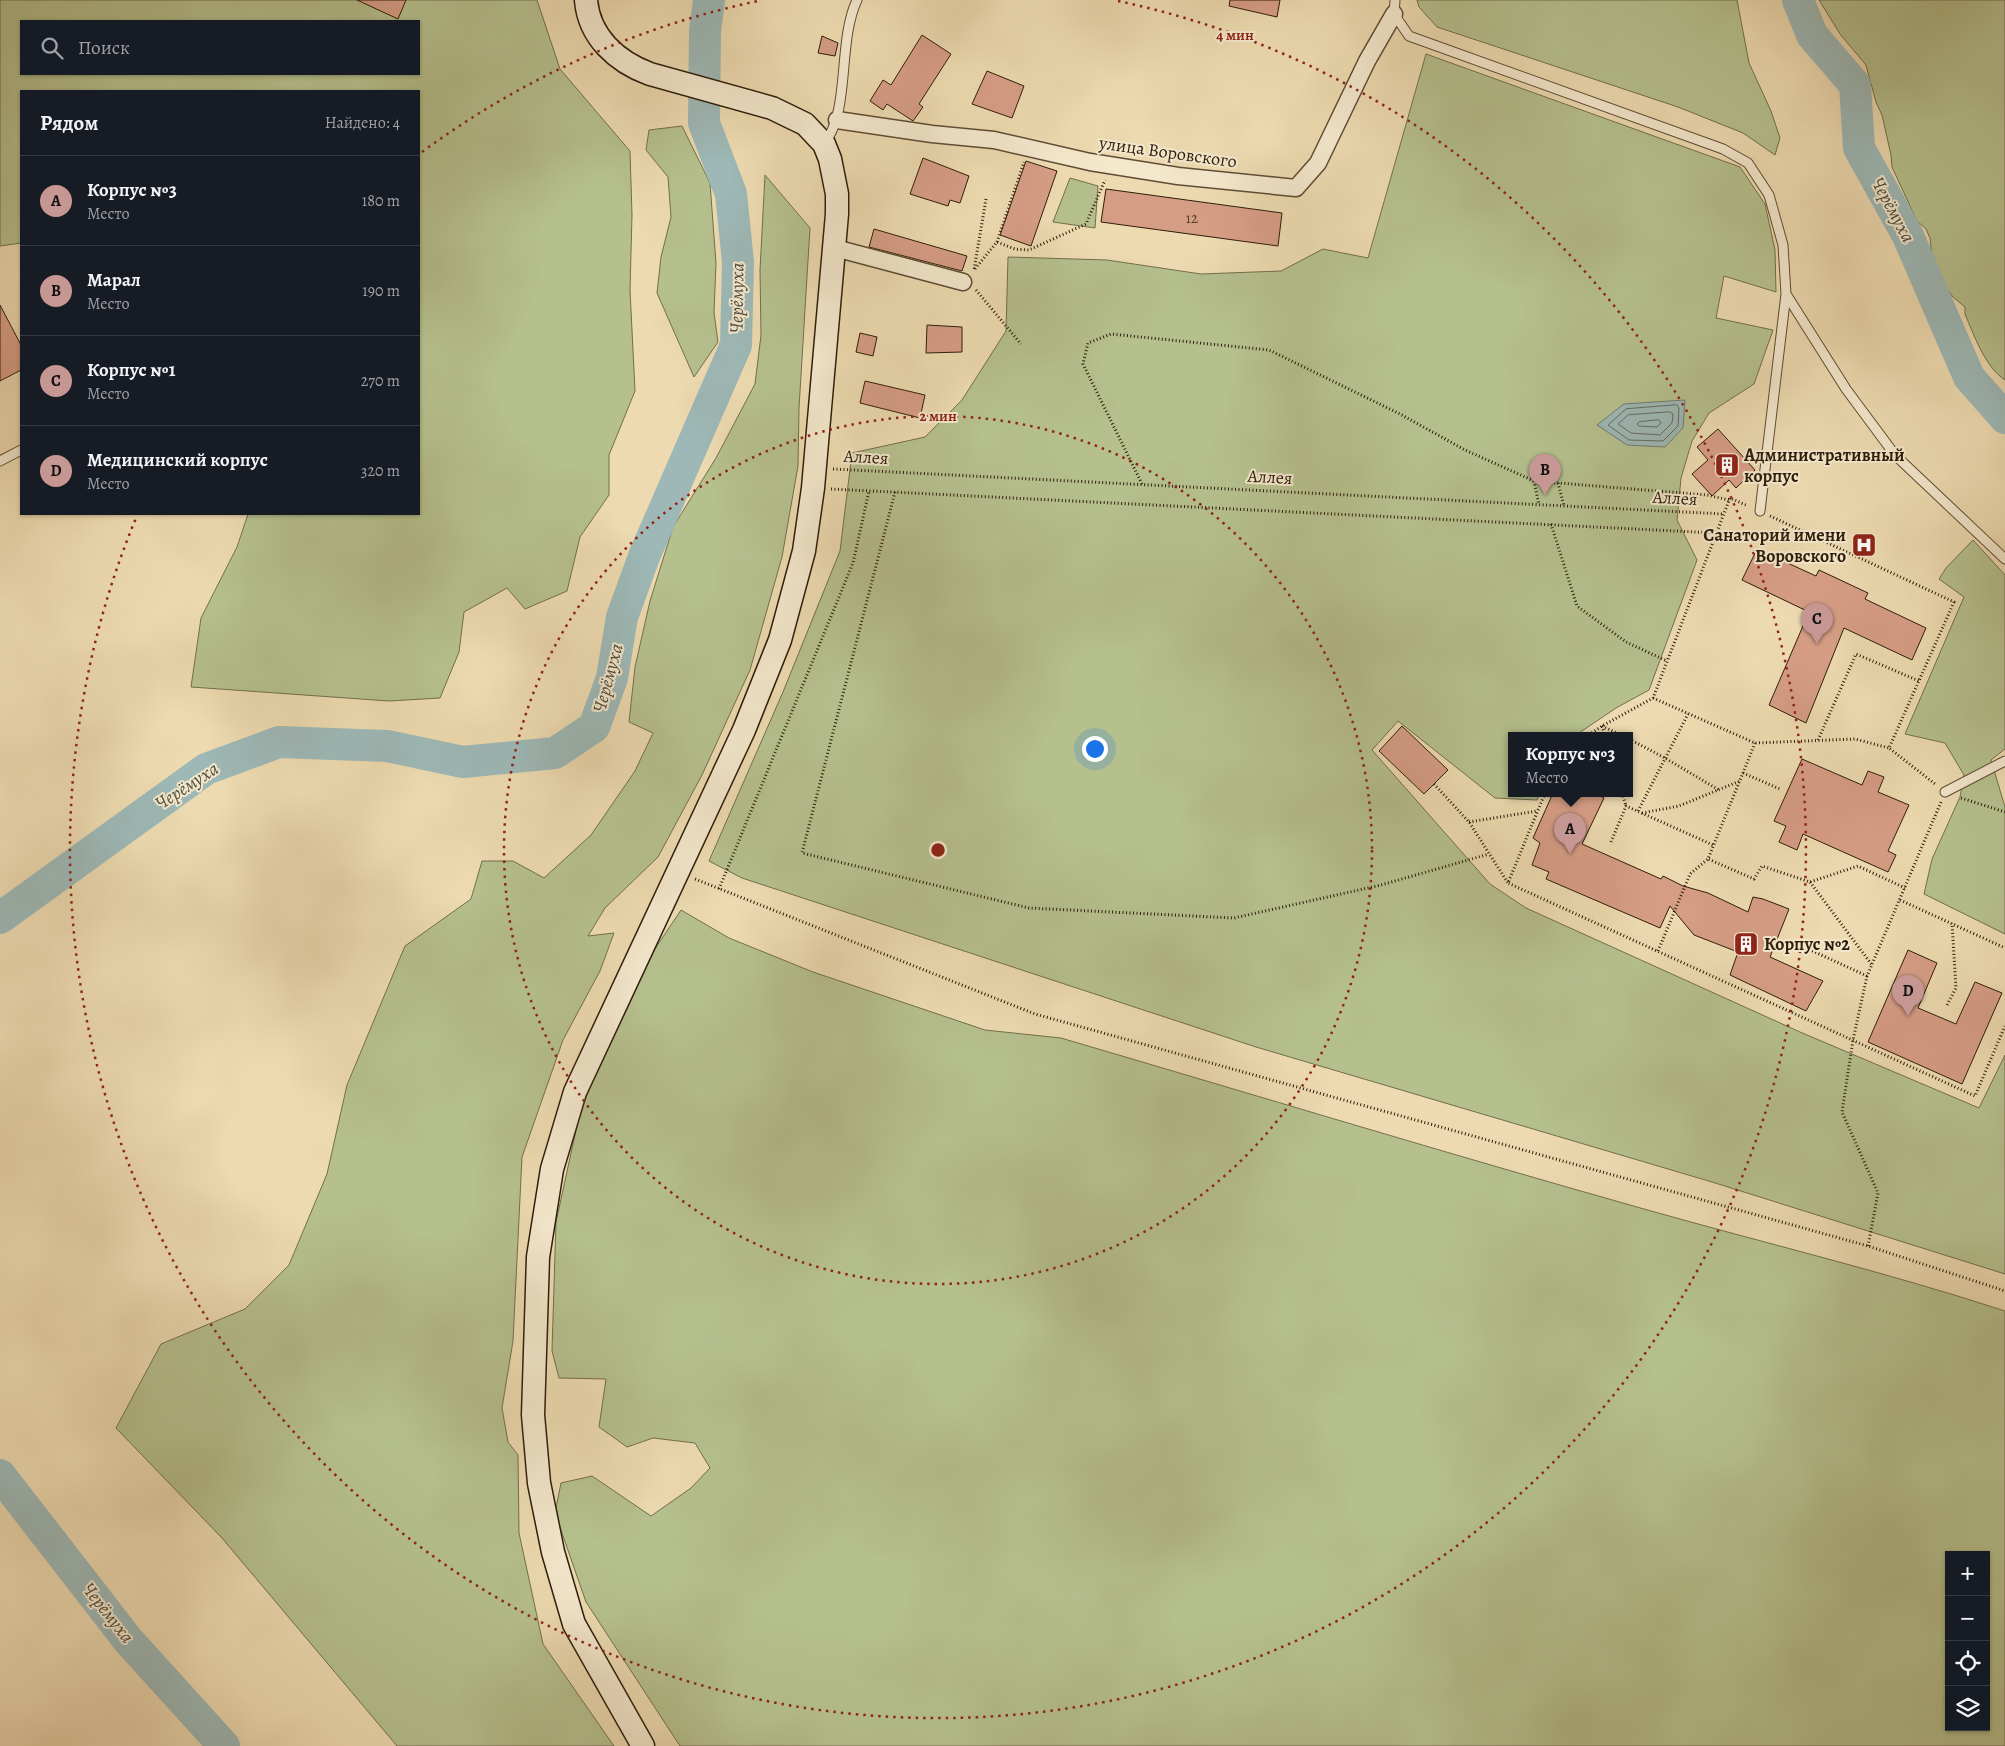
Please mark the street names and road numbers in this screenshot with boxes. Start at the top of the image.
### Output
street label: улица Воровского [1097,130,1238,174]
street label: Аллея [842,444,889,470]
street label: Аллея [1246,464,1293,490]
street label: Аллея [1651,485,1698,511]

